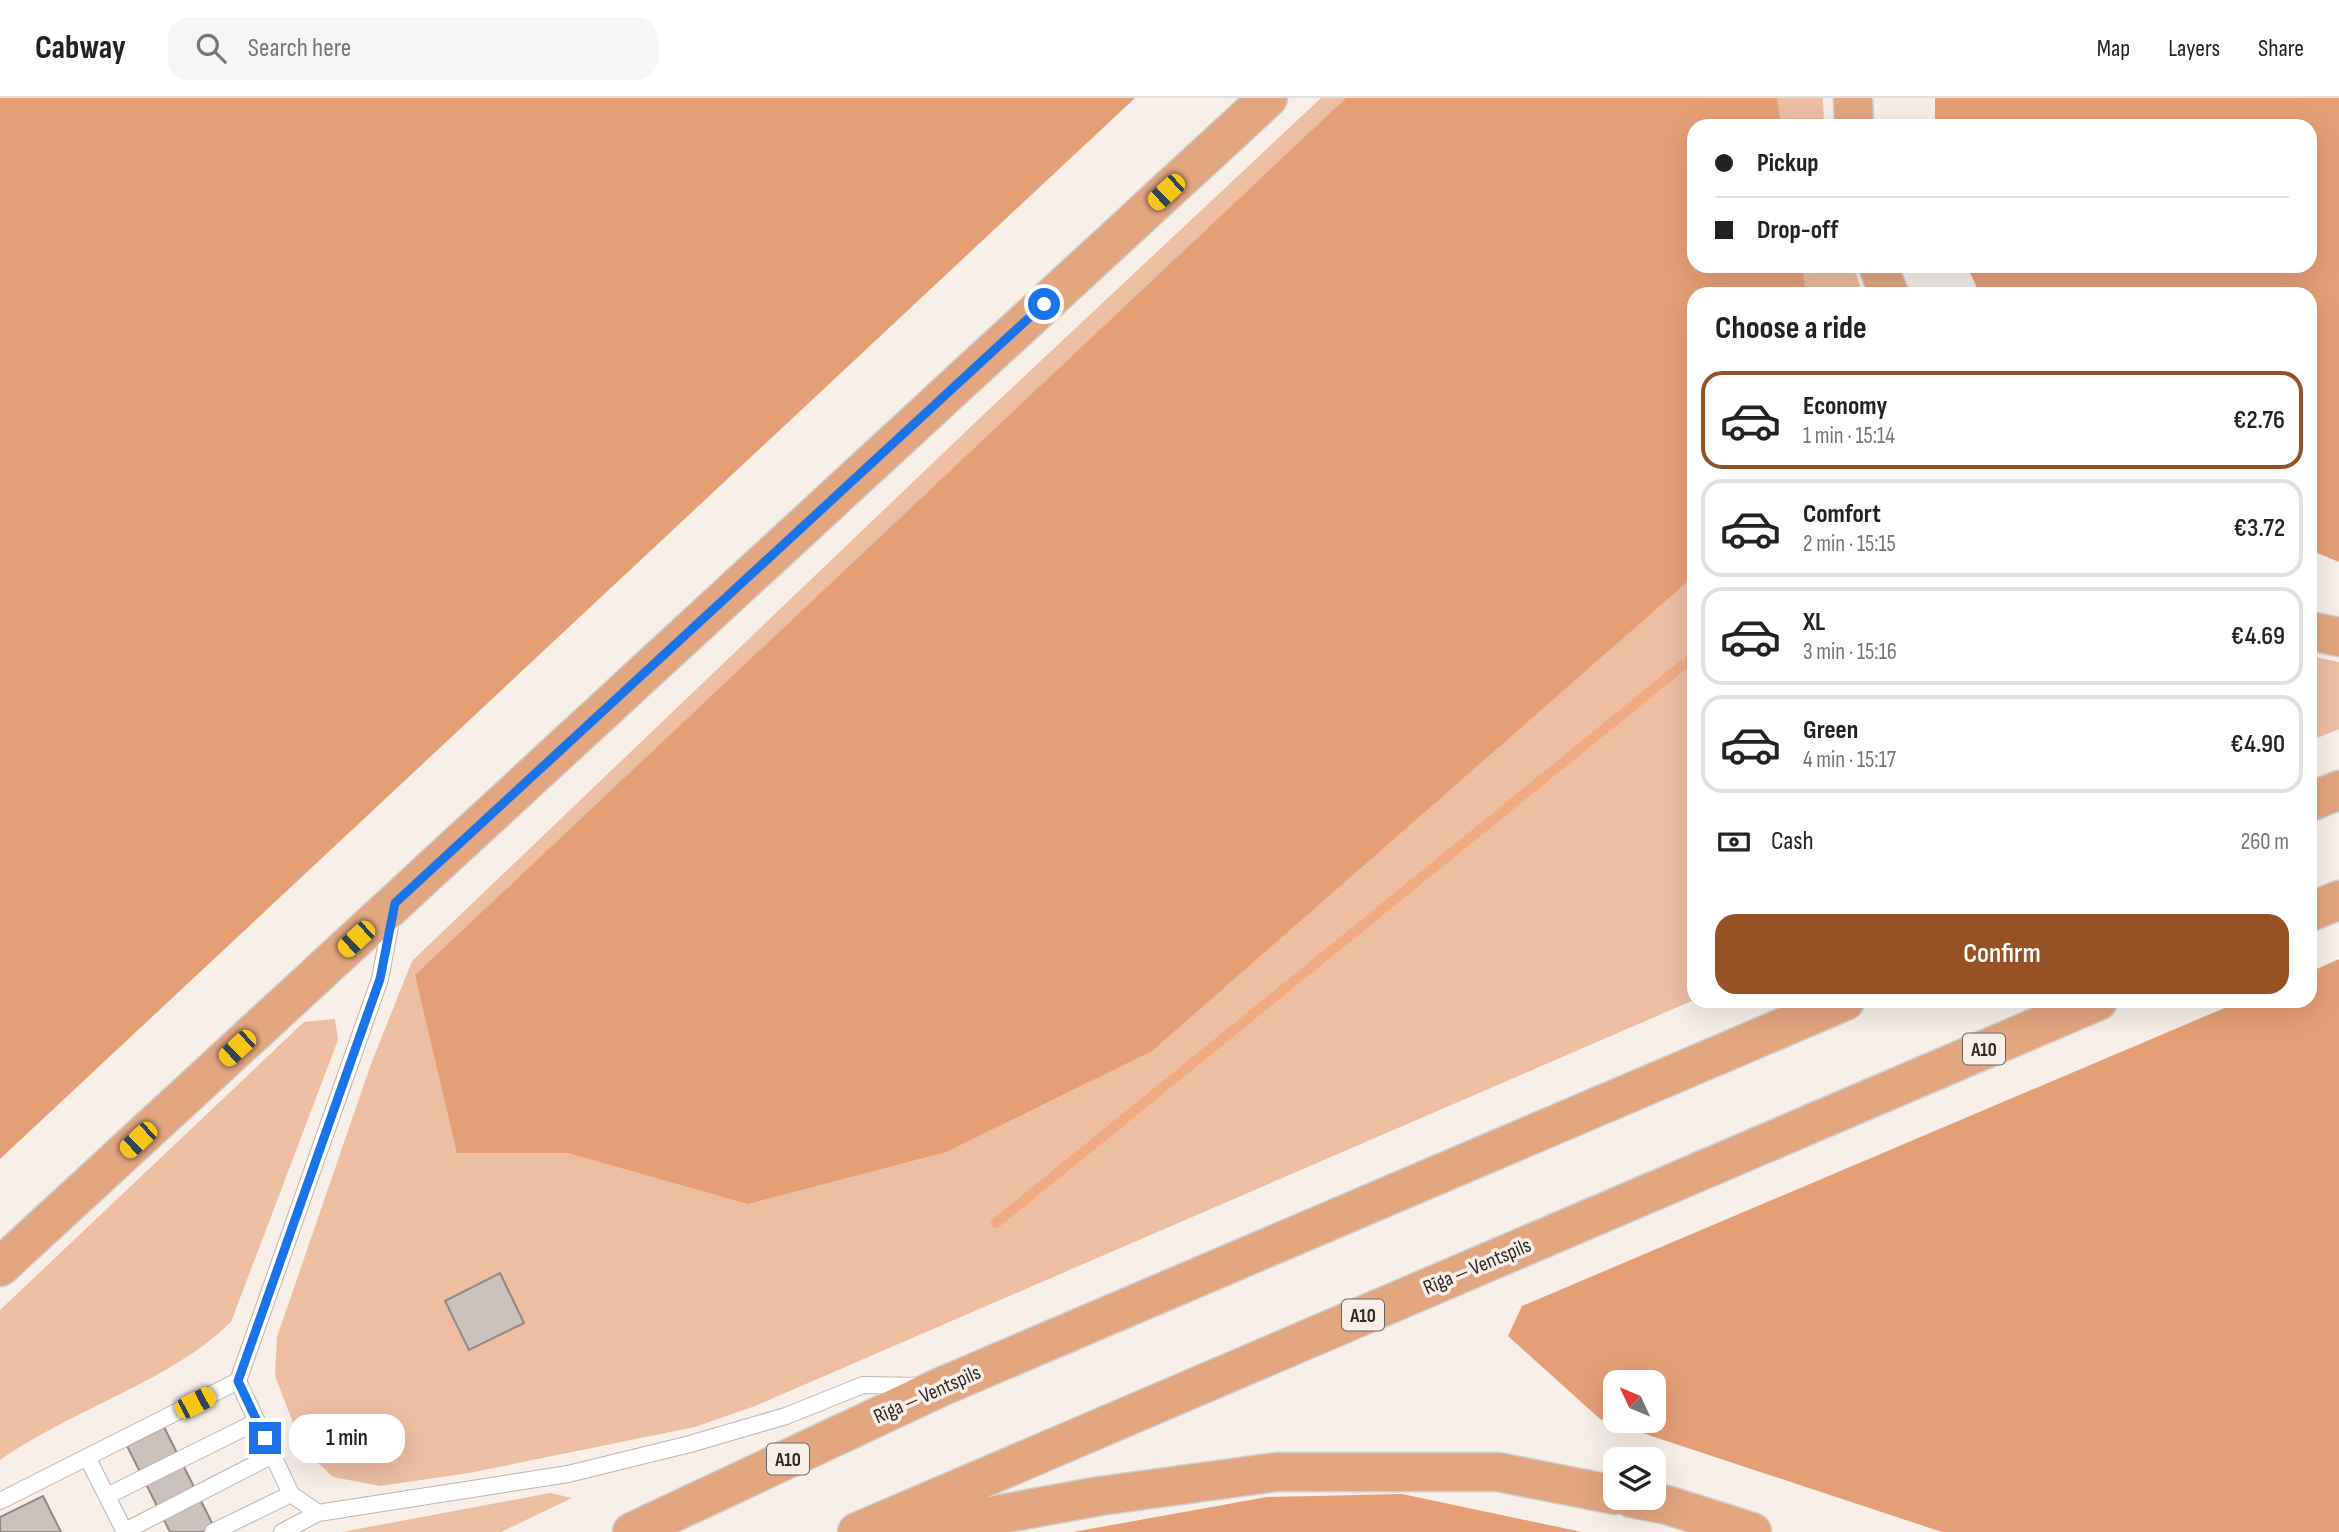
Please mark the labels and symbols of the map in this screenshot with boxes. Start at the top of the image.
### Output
car [1144,170,1189,214]
route start [1028,288,1060,320]
car [334,917,379,961]
car [215,1026,260,1070]
road number: A10 [1963,1034,2005,1065]
car [116,1118,161,1162]
street label: Rīga — Ventspils [1420,1233,1535,1300]
road number: A10 [1342,1300,1384,1330]
street label: Rīga — Ventspils [870,1360,985,1429]
north arrow [1603,1370,1666,1433]
car [172,1384,219,1422]
callout: 1 min [290,1414,405,1462]
route end [249,1422,281,1454]
road number: A10 [767,1443,809,1474]

